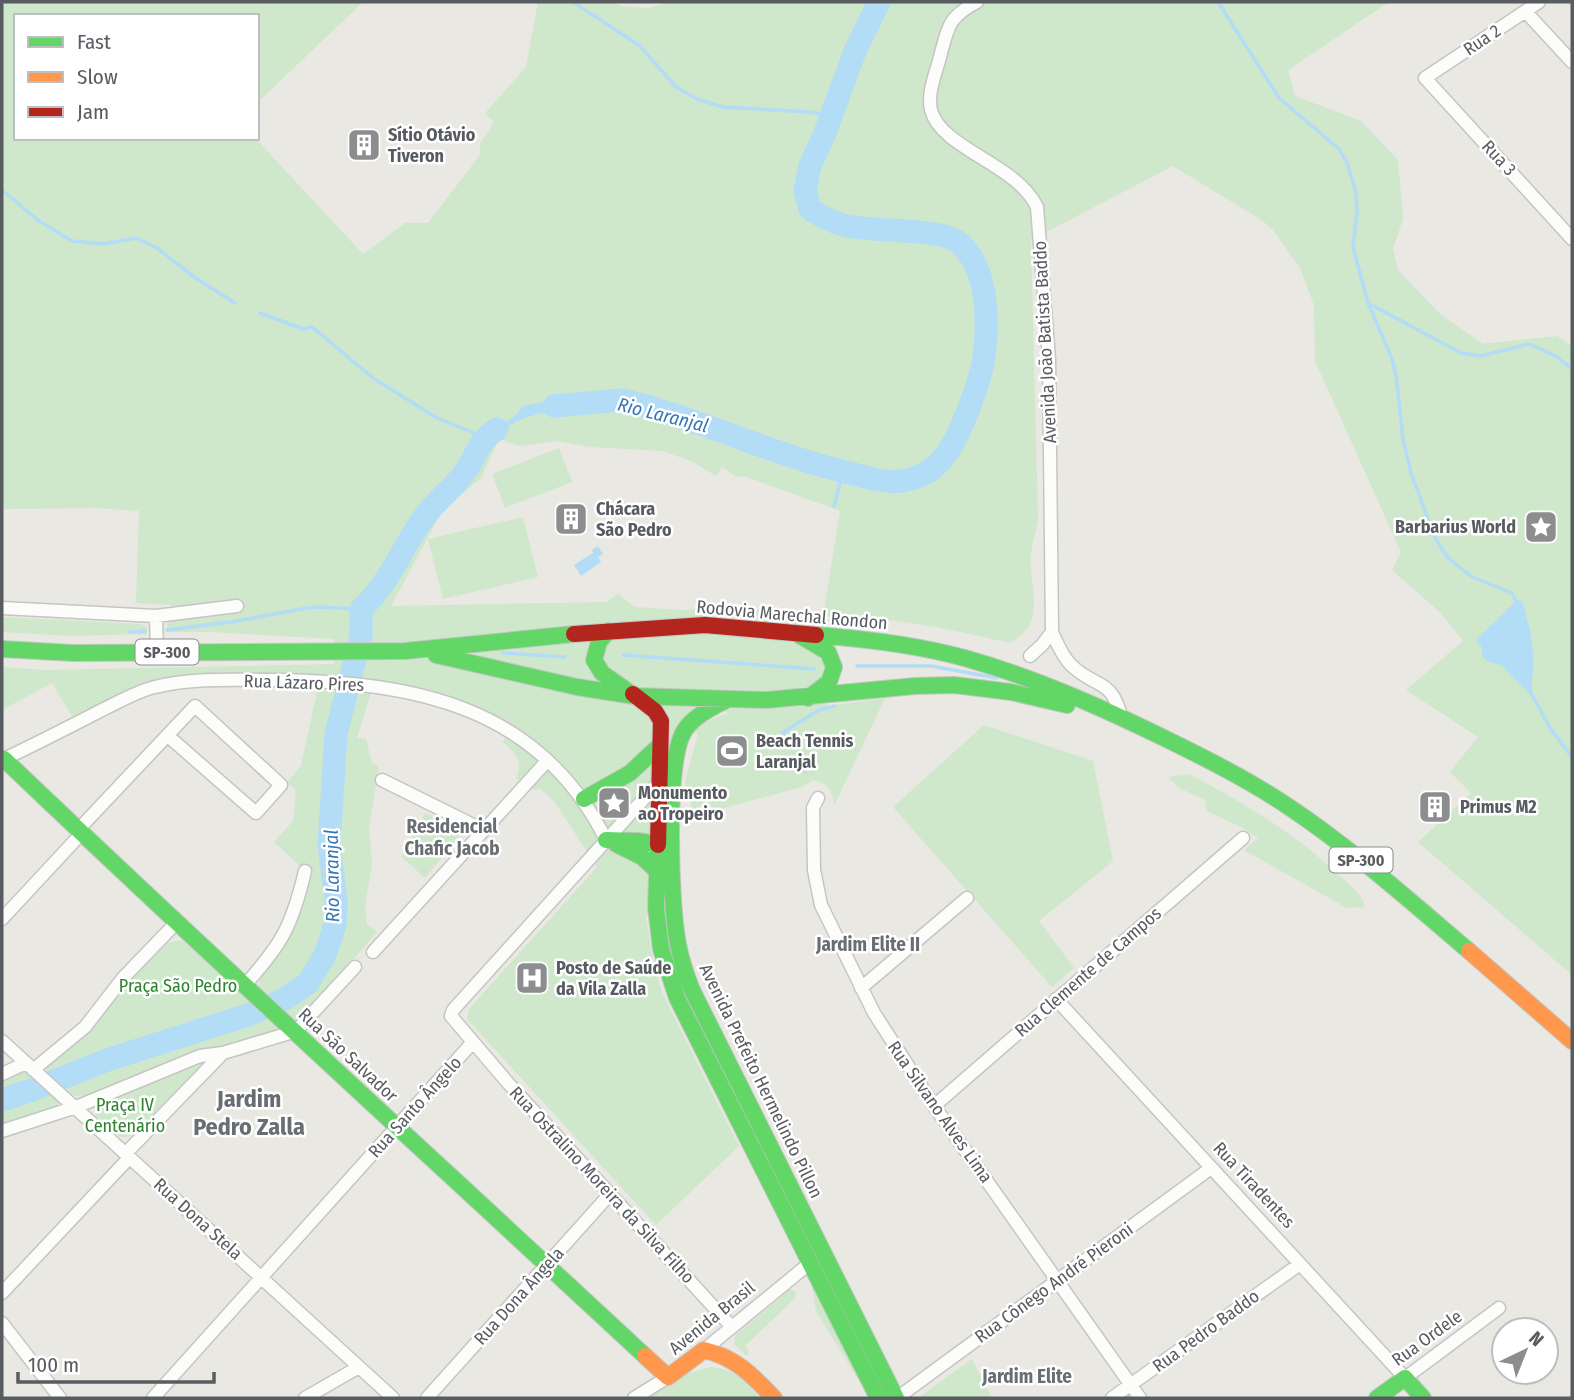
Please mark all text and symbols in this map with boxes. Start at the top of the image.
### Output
legend [14,14,259,140]
street label: Rua 2 [1459,20,1505,60]
text: Fast [77,29,111,55]
text: Slow [77,64,118,90]
text: Jam [77,99,109,125]
place label: Sítio Otávio Tiveron [388,124,476,167]
building icon: Sítio Otávio Tiveron [345,126,383,164]
street label: Rua 3 [1477,136,1521,180]
street label: Avenida João Batista Baddo [1029,240,1061,444]
water label: Rio Laranjal [615,393,711,437]
place label: Chácara São Pedro [596,498,672,541]
building icon: Chácara São Pedro [552,500,590,538]
place icon: Barbarius World [1522,508,1560,546]
place label: Barbarius World [1395,516,1516,538]
street label: Rodovia Marechal Rondon [695,596,889,634]
road number: SP-300 [136,639,198,664]
street label: Rua Lázaro Pires [243,670,365,696]
place label: Beach Tennis Laranjal [756,730,853,773]
sports icon: Beach Tennis Laranjal [713,732,751,770]
place label: Monumento ao Tropeiro [638,782,728,825]
place icon: Monumento ao Tropeiro [595,784,633,822]
building icon: Primus M2 [1416,788,1454,826]
place label: Primus M2 [1460,796,1537,818]
district label: Residencial Chafic Jacob [404,815,500,860]
water label: Rio Laranjal [320,829,344,923]
road number: SP-300 [1330,848,1392,873]
street label: Rua Clemente de Campos [1010,902,1166,1042]
district label: Jardim Elite II [815,933,920,956]
place label: Posto de Saúde da Vila Zalla [556,957,671,1000]
hospital icon: Posto de Saúde da Vila Zalla [513,959,551,997]
street label: Avenida Prefeito Hermelindo Pillon [695,960,827,1202]
park label: Praça São Pedro [119,975,237,997]
street label: Rua São Salvador [294,1003,403,1107]
street label: Rua Silvano Alves Lima [883,1037,997,1187]
street label: Rua Santo Ângelo [364,1052,466,1162]
street label: Rua Ostralino Moreira da Silva Filho [505,1082,699,1288]
district label: Jardim Pedro Zalla [193,1085,305,1141]
park label: Praça IV Centenário [85,1094,165,1137]
street label: Rua Tiradentes [1208,1137,1300,1233]
street label: Rua Dona Stela [149,1173,247,1265]
street label: Rua Cônego André Pieroni [971,1218,1137,1348]
street label: Rua Dona Ângela [469,1242,569,1350]
street label: Avenida Brasil [665,1276,760,1359]
street label: Rua Pedro Baddo [1148,1285,1264,1377]
street label: Rua Ordele [1388,1305,1466,1371]
north arrow [1490,1316,1560,1386]
text: N [1524,1327,1548,1351]
scale bar [18,1340,214,1384]
text: 100 m [28,1352,79,1378]
district label: Jardim Elite [981,1365,1072,1388]

